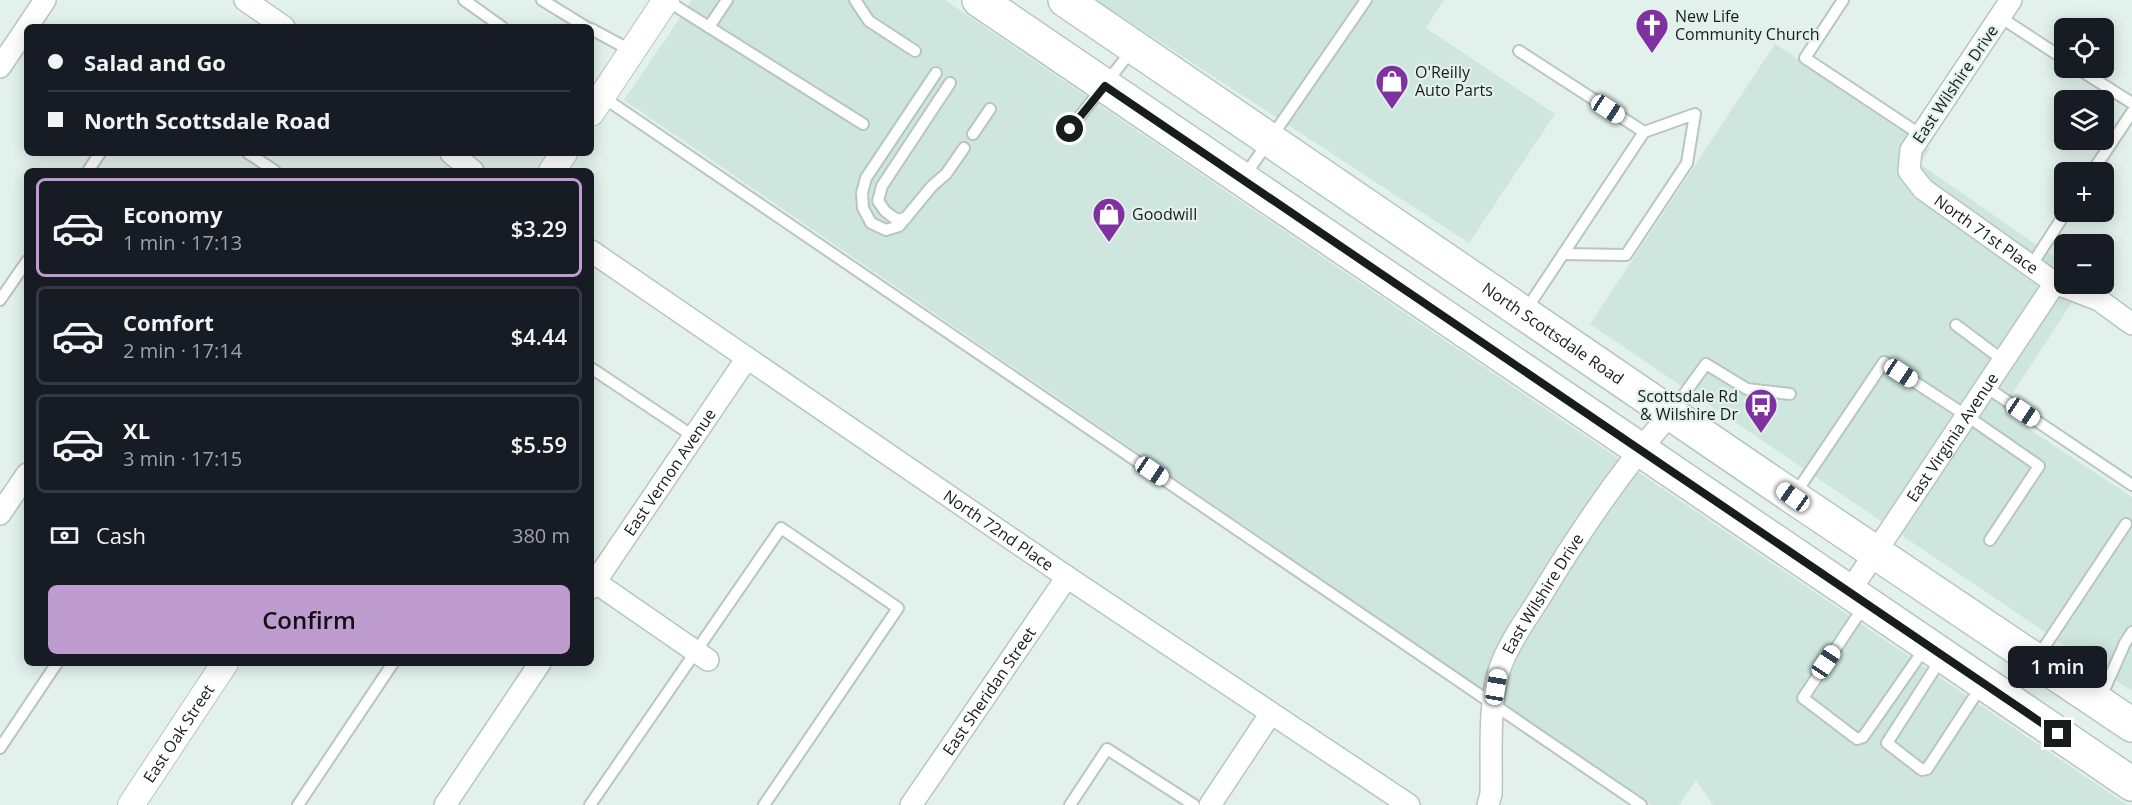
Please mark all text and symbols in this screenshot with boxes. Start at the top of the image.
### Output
place label: New Life Community Church [1675,5,1820,45]
church icon: New Life Community Church [1634,7,1670,54]
map controls [2054,18,2114,294]
button: locate [2054,18,2114,78]
street label: East Wilshire Drive [1907,20,2003,148]
text: Salad and Go [84,47,226,77]
place label: O'Reilly Auto Parts [1415,61,1493,101]
shop icon: O'Reilly Auto Parts [1374,63,1410,110]
button: layers [2054,90,2114,150]
car [1588,92,1628,126]
text: North Scottsdale Road [84,105,330,135]
route start [1056,115,1083,142]
button: + [2054,162,2114,222]
street label: North 71st Place [1930,190,2043,279]
shop icon: Goodwill [1091,196,1127,243]
text: Economy [123,199,222,229]
icon: car [51,201,105,255]
place label: Goodwill [1132,203,1197,225]
text: $3.29 [511,213,567,243]
text: 1 min · 17:13 [123,229,242,256]
button: − [2054,234,2114,294]
street label: North Scottsdale Road [1478,277,1628,389]
text: Comfort [123,307,214,337]
icon: car [51,309,105,363]
text: $4.44 [511,321,567,351]
text: 2 min · 17:14 [123,337,242,364]
car [1881,356,1921,390]
street label: East Virginia Avenue [1901,368,2003,506]
place label: Scottsdale Rd & Wilshire Dr [1637,385,1738,425]
bus stop icon: Scottsdale Rd & Wilshire Dr [1743,387,1779,434]
car [2003,394,2043,430]
street label: East Vernon Avenue [619,404,721,540]
text: XL [123,415,150,445]
icon: car [51,417,105,471]
text: $5.59 [511,429,567,459]
text: 3 min · 17:15 [123,445,242,472]
car [1132,453,1172,489]
car [1773,479,1813,515]
street label: North 72nd Place [939,485,1058,576]
icon: cash [48,519,81,552]
text: Cash [96,520,146,550]
text: 380 m [512,522,570,549]
street label: East Wilshire Drive [1497,529,1588,658]
button: Confirm [48,585,570,654]
street label: East Sheridan Street [937,622,1041,760]
car [1808,642,1844,682]
callout: 1 min [2008,647,2108,689]
text: 1 min [2031,653,2085,680]
car [1484,668,1508,706]
street label: East Oak Street [138,679,219,787]
route end [2044,720,2071,747]

